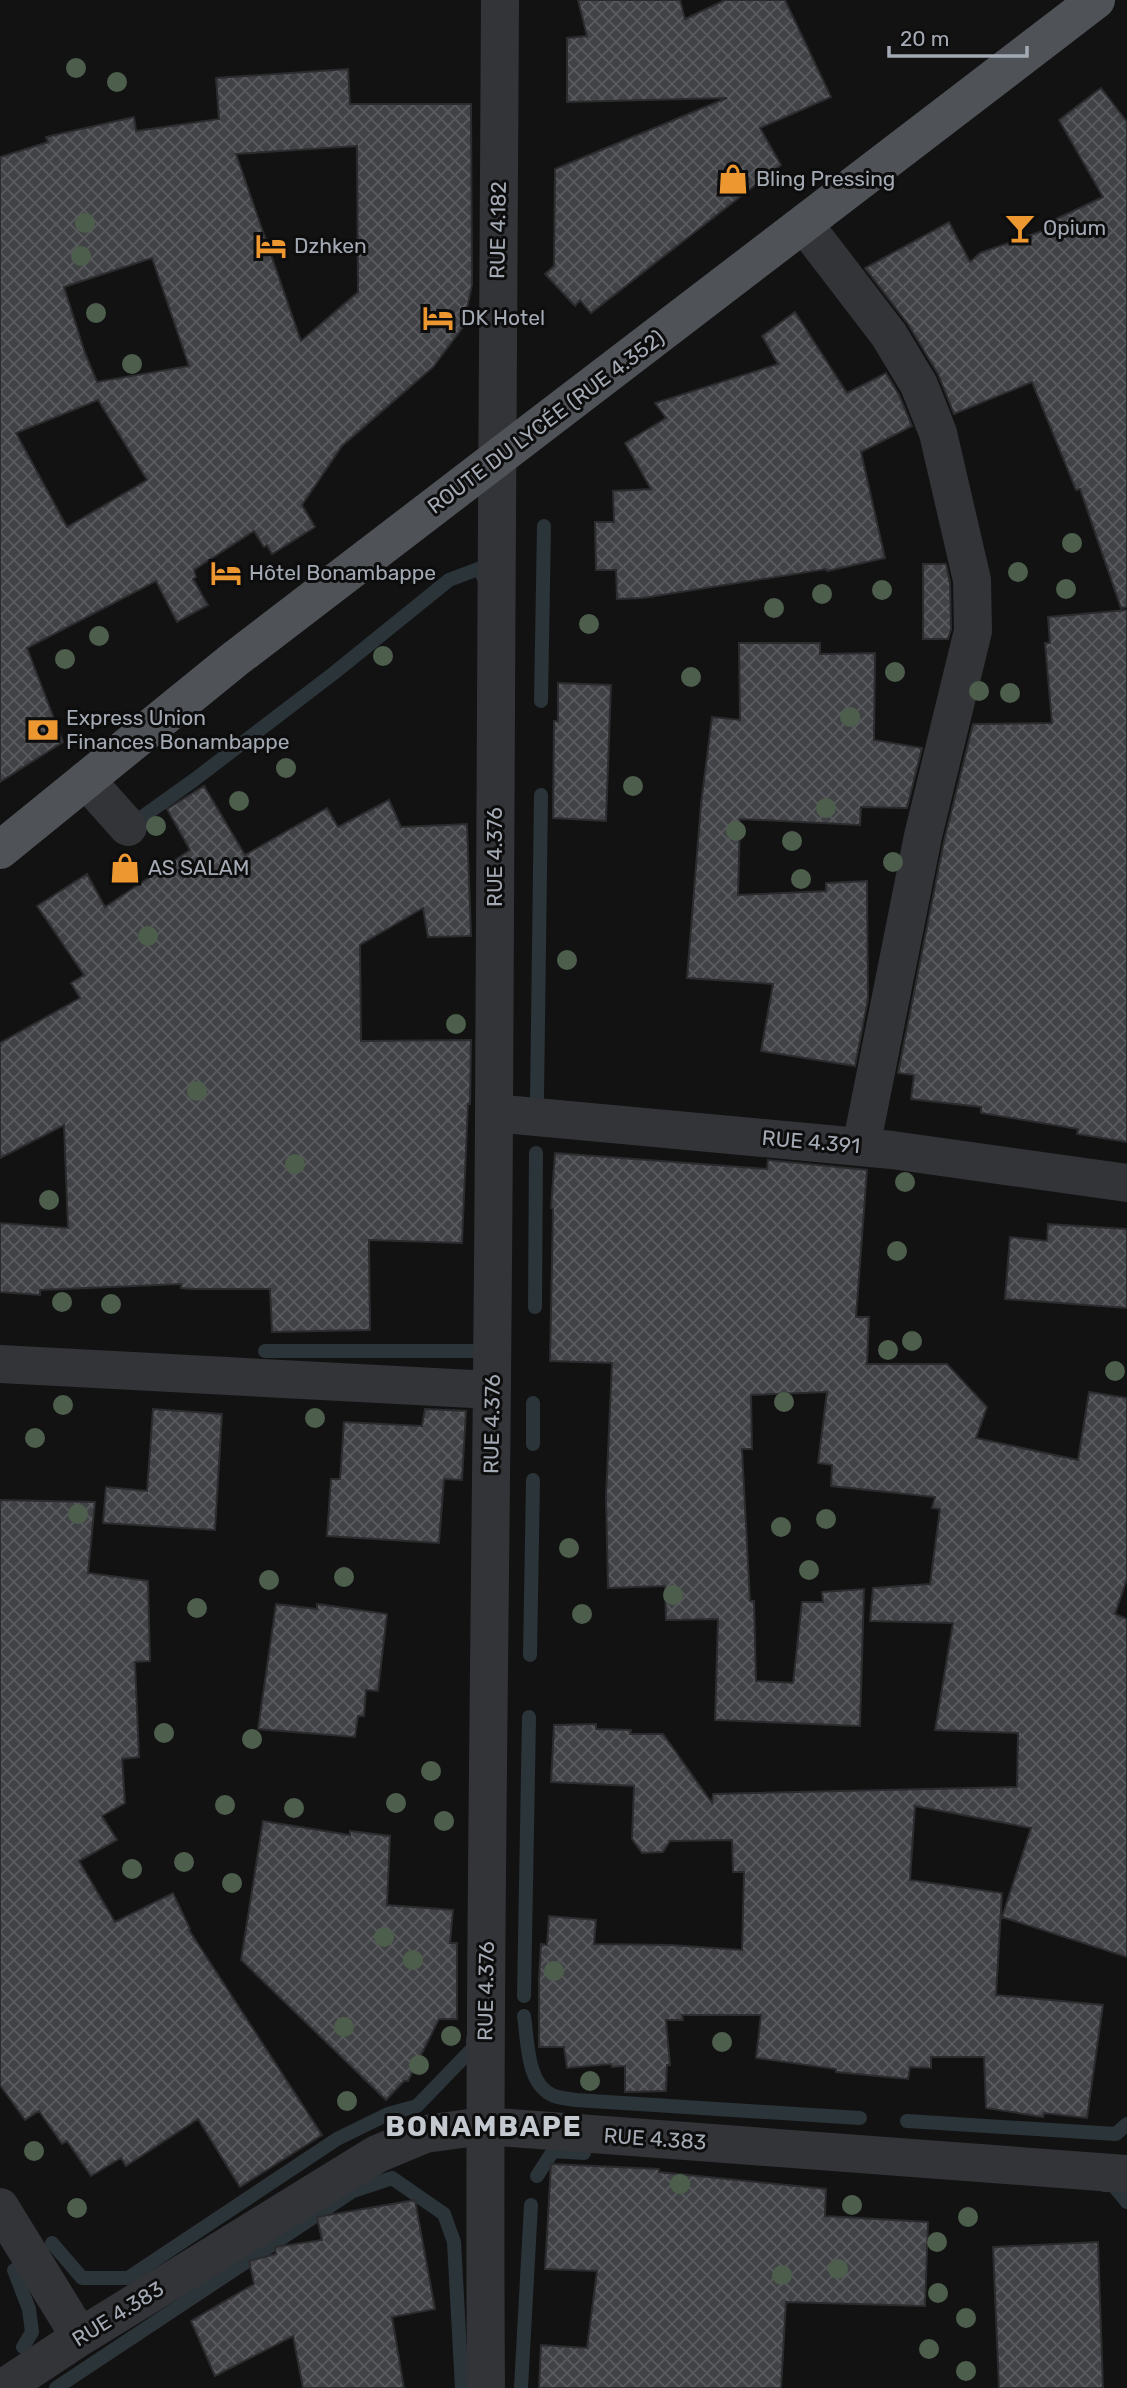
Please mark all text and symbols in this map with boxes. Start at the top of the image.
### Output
scale bar [889,14,1027,58]
text: 20 m [900,26,949,51]
shop icon: Bling Pressing [716,162,750,196]
place label: Bling Pressing [756,166,895,191]
street label: RUE 4.182 [484,181,511,279]
bar icon: Opium [1003,211,1037,245]
place label: Opium [1043,215,1106,240]
hotel icon: Dzhken [254,229,288,263]
place label: Dzhken [294,233,367,258]
hotel icon: DK Hotel [421,301,455,335]
place label: DK Hotel [461,305,545,330]
street label: ROUTE DU LYCÉE (RUE 4.352) [422,324,669,519]
hotel icon: Hôtel Bonambappe [209,556,243,590]
place label: Hôtel Bonambappe [249,560,436,585]
place label: Express Union Finances Bonambappe [66,705,290,754]
bank icon: Express Union Finances Bonambappe [26,713,60,747]
street label: RUE 4.376 [482,807,507,907]
shop icon: AS SALAM [108,851,142,885]
place label: AS SALAM [148,855,250,880]
street label: RUE 4.391 [761,1125,861,1158]
street label: RUE 4.376 [478,1374,505,1474]
street label: RUE 4.376 [472,1941,499,2041]
district label: BONAMBAPE [385,2110,583,2143]
street label: RUE 4.383 [603,2122,707,2155]
street label: RUE 4.383 [67,2276,168,2351]

